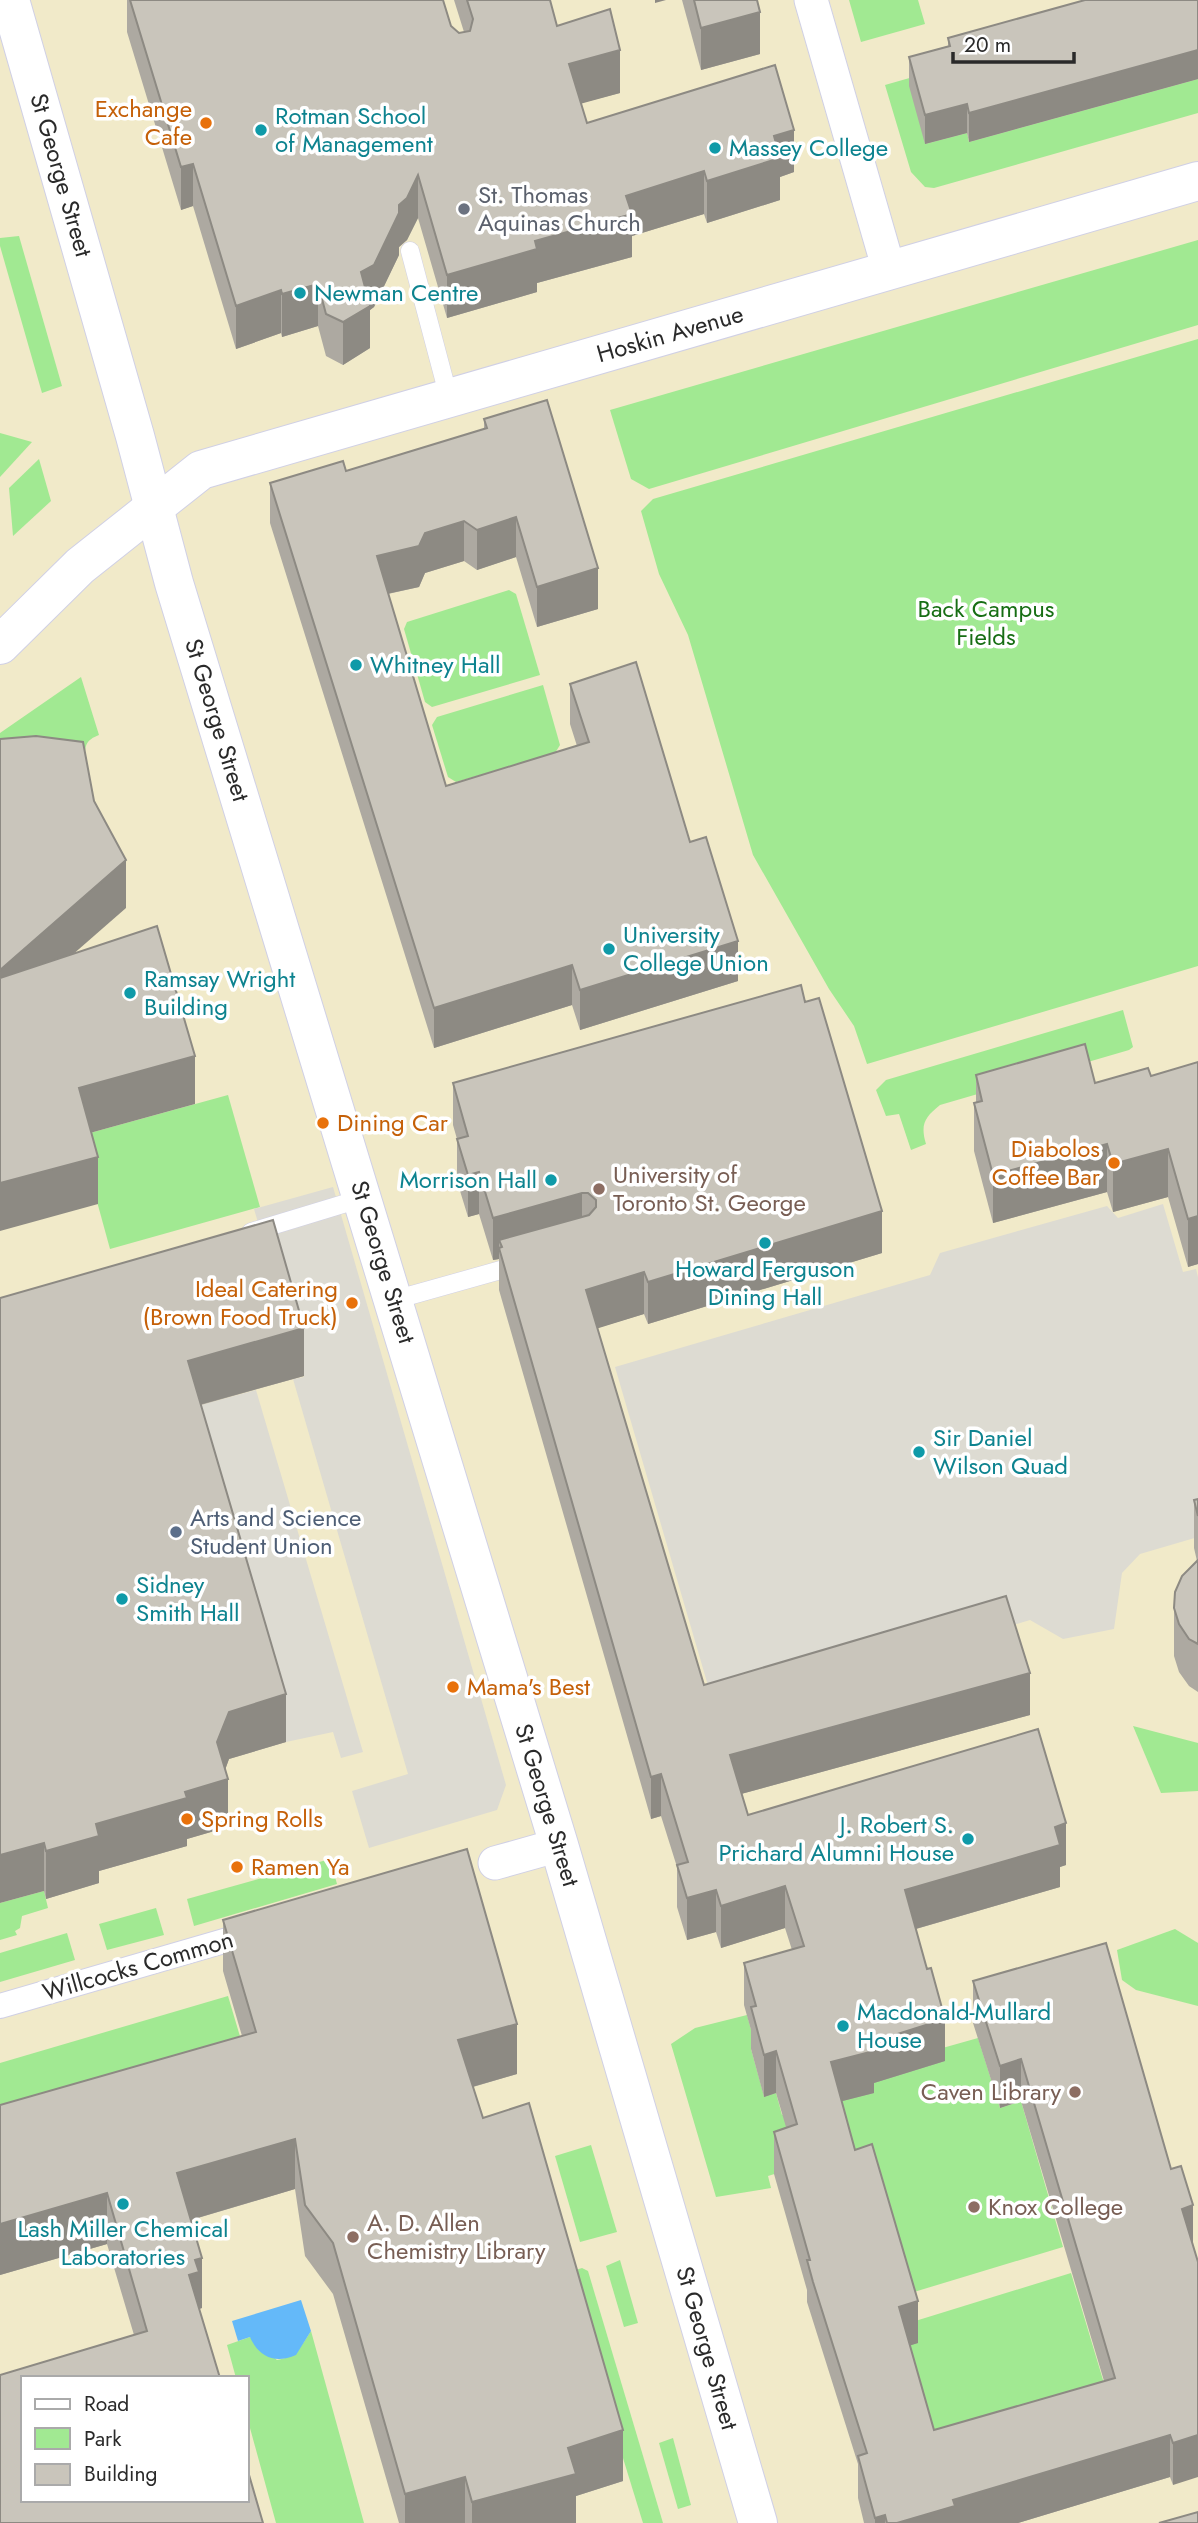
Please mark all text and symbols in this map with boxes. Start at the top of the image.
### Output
scale bar [953,21,1074,65]
text: 20 m [964,30,1011,60]
street label: St George Street [21,89,102,261]
place label: Exchange Cafe [95,91,192,154]
place label: Rotman School of Management [275,98,433,161]
marker: Exchange Cafe [198,115,214,131]
marker: Rotman School of Management [253,122,269,138]
place label: Massey College [729,130,888,165]
marker: Massey College [707,140,723,156]
place label: St. Thomas Aquinas Church [478,177,641,240]
marker: St. Thomas Aquinas Church [456,201,472,217]
place label: Newman Centre [314,275,478,310]
marker: Newman Centre [292,285,308,301]
street label: Hoskin Avenue [592,296,747,371]
park label: Back Campus Fields [918,591,1054,654]
street label: St George Street [176,634,259,806]
place label: Whitney Hall [370,647,500,682]
marker: Whitney Hall [348,657,364,673]
place label: University College Union [623,917,769,980]
marker: University College Union [601,941,617,957]
place label: Ramsay Wright Building [144,961,295,1024]
marker: Ramsay Wright Building [122,985,138,1001]
place label: Dining Car [337,1105,449,1140]
marker: Dining Car [315,1115,331,1131]
place label: Diabolos Coffee Bar [992,1131,1101,1194]
marker: Diabolos Coffee Bar [1106,1155,1122,1171]
place label: University of Toronto St. George [613,1157,806,1220]
place label: Morrison Hall [399,1162,537,1197]
marker: Morrison Hall [543,1172,559,1188]
street label: St George Street [342,1176,425,1348]
marker: University of Toronto St. George [591,1181,607,1197]
marker: Howard Ferguson Dining Hall [757,1235,773,1251]
place label: Howard Ferguson Dining Hall [675,1251,855,1314]
place label: Ideal Catering (Brown Food Truck) [143,1271,338,1334]
marker: Ideal Catering (Brown Food Truck) [344,1295,360,1311]
place label: Sir Daniel Wilson Quad [933,1420,1068,1483]
marker: Sir Daniel Wilson Quad [911,1444,927,1460]
place label: Arts and Science Student Union [190,1500,361,1563]
marker: Arts and Science Student Union [168,1524,184,1540]
place label: Sidney Smith Hall [136,1567,239,1630]
marker: Sidney Smith Hall [114,1591,130,1607]
place label: Mama's Best [467,1669,590,1704]
marker: Mama's Best [445,1679,461,1695]
street label: St George Street [506,1719,589,1891]
place label: Spring Rolls [201,1801,323,1836]
place label: J. Robert S. Prichard Alumni House [719,1807,954,1870]
marker: Spring Rolls [179,1811,195,1827]
marker: J. Robert S. Prichard Alumni House [960,1831,976,1847]
place label: Ramen Ya [251,1849,349,1884]
marker: Ramen Ya [229,1859,245,1875]
street label: Willcocks Common [38,1922,237,2010]
place label: Macdonald-Mullard House [857,1994,1051,2057]
marker: Macdonald-Mullard House [835,2018,851,2034]
place label: Caven Library [921,2074,1061,2109]
marker: Caven Library [1067,2084,1083,2100]
place label: Knox College [988,2189,1123,2224]
marker: Lash Miller Chemical Laboratories [115,2196,131,2212]
marker: Knox College [966,2199,982,2215]
place label: A. D. Allen Chemistry Library [367,2205,546,2268]
place label: Lash Miller Chemical Laboratories [17,2211,229,2274]
marker: A. D. Allen Chemistry Library [345,2229,361,2245]
street label: St George Street [667,2262,748,2434]
legend [21,2376,248,2502]
text: Road [84,2389,129,2419]
text: Park [84,2424,122,2454]
text: Building [84,2459,157,2489]

